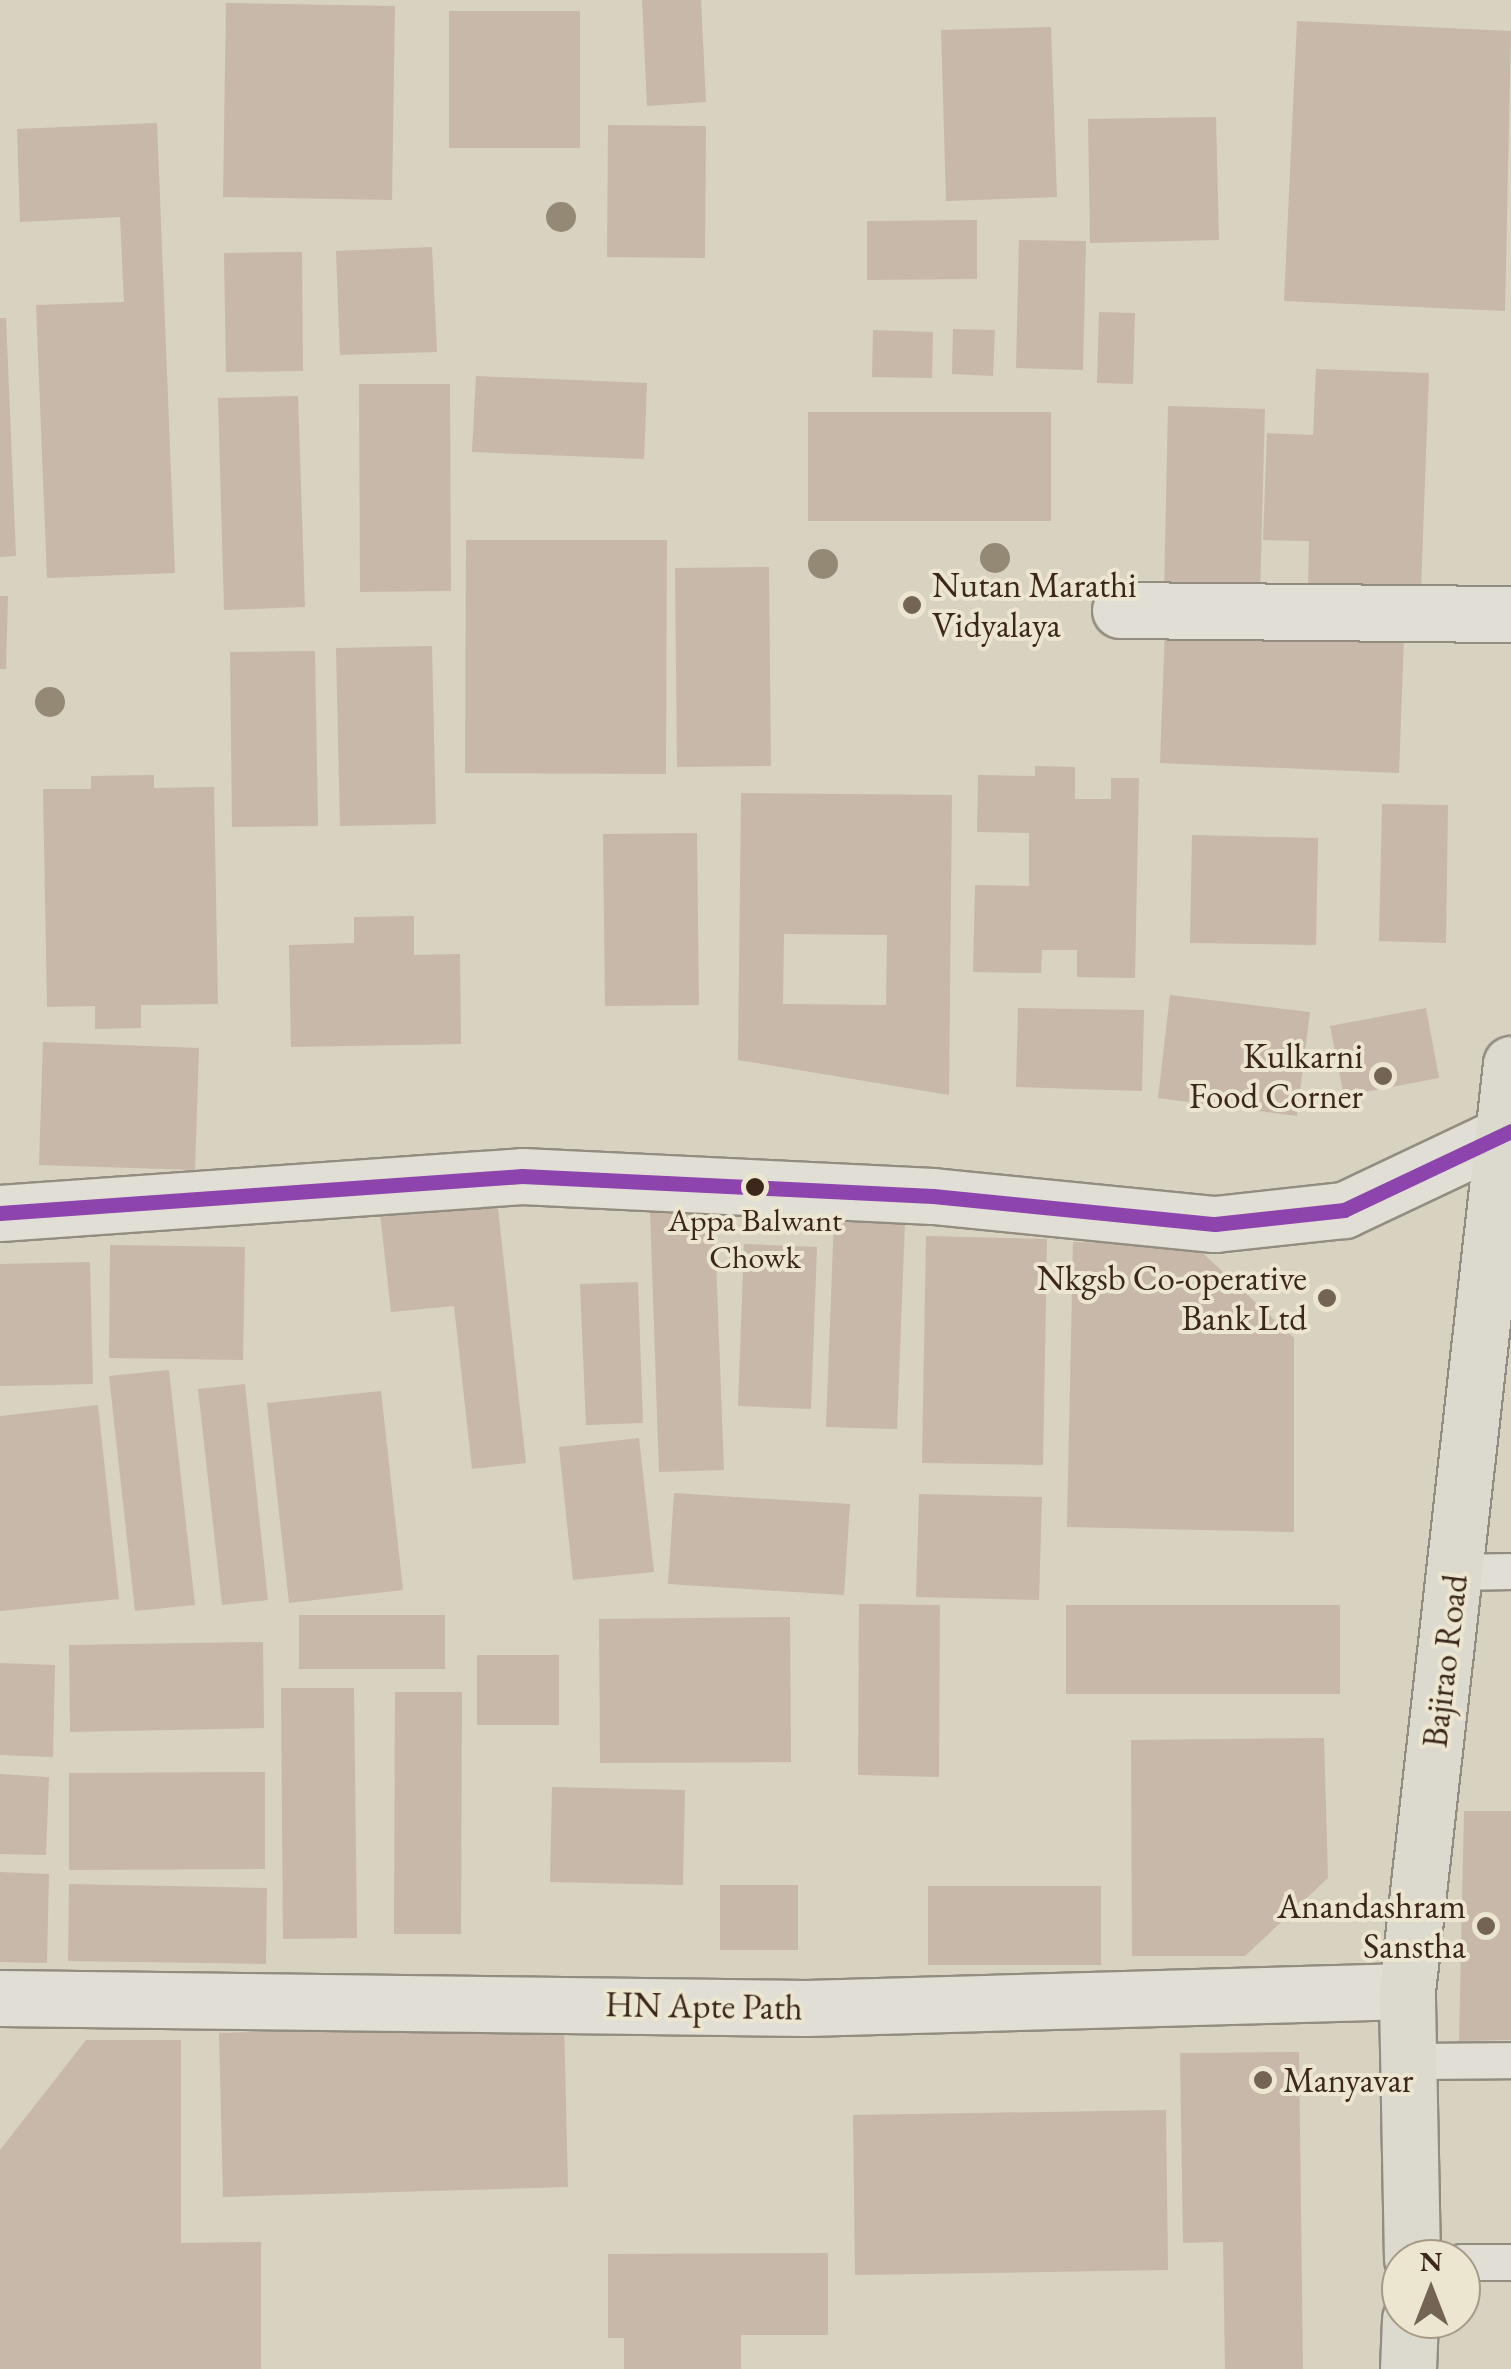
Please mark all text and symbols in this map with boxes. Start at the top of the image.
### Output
place label: Nutan Marathi Vidyalaya [932,564,1137,646]
marker: Nutan Marathi Vidyalaya [901,594,923,616]
place label: Kulkarni Food Corner [1189,1035,1363,1117]
marker: Kulkarni Food Corner [1372,1065,1394,1087]
marker: Appa Balwant Chowk [745,1177,765,1197]
place label: Appa Balwant Chowk [668,1202,842,1277]
place label: Nkgsb Co-operative Bank Ltd [1037,1257,1307,1339]
marker: Nkgsb Co-operative Bank Ltd [1316,1287,1338,1309]
street label: Bajirao Road [1414,1572,1476,1750]
place label: Anandashram Sanstha [1277,1885,1466,1967]
marker: Anandashram Sanstha [1475,1915,1497,1937]
street label: HN Apte Path [605,1983,803,2029]
place label: Manyavar [1283,2059,1413,2101]
marker: Manyavar [1252,2069,1274,2091]
north arrow [1381,2239,1481,2339]
text: N [1420,2243,1442,2279]

